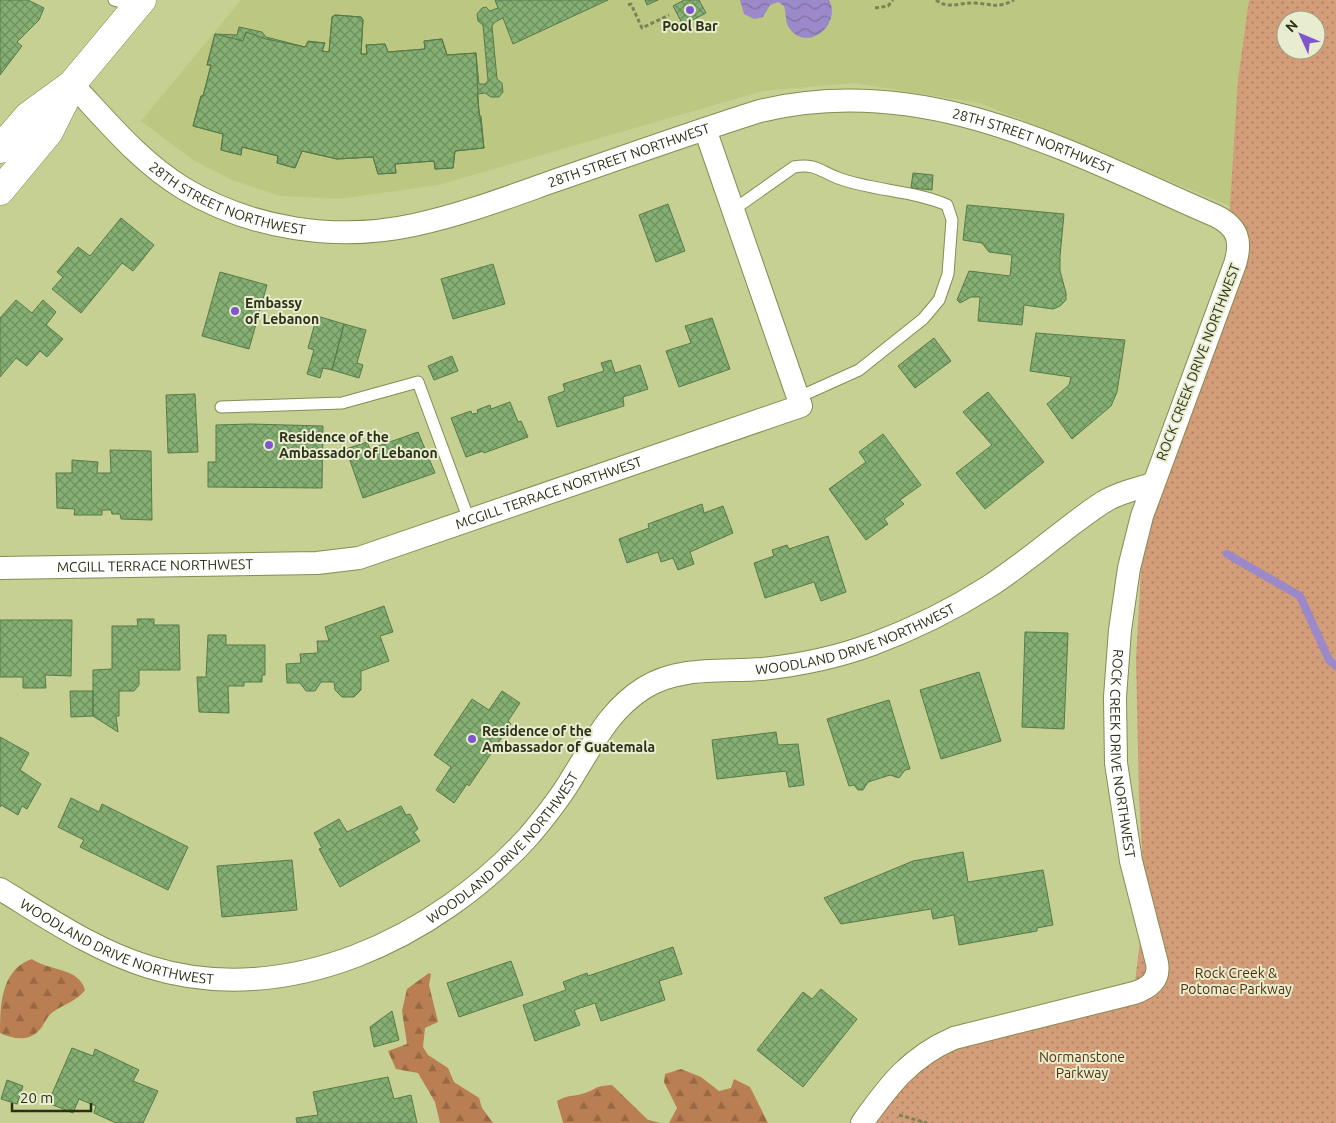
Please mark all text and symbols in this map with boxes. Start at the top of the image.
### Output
marker: Pool Bar [684,4,696,16]
north arrow [1276,10,1326,60]
text: N [1282,17,1301,35]
place label: Pool Bar [662,18,718,34]
street label: 28TH STREET NORTHWEST [951,105,1116,177]
street label: 28TH STREET NORTHWEST [546,120,712,190]
street label: 28TH STREET NORTHWEST [146,158,307,238]
street label: ROCK CREEK DRIVE NORTHWEST [1153,261,1243,463]
place label: Embassy of Lebanon [245,295,319,327]
marker: Embassy of Lebanon [229,305,241,317]
place label: Residence of the Ambassador of Lebanon [279,429,438,461]
marker: Residence of the Ambassador of Lebanon [263,439,275,451]
street label: MCGILL TERRACE NORTHWEST [453,453,644,532]
street label: MCGILL TERRACE NORTHWEST [57,556,253,575]
street label: WOODLAND DRIVE NORTHWEST [755,600,958,677]
street label: ROCK CREEK DRIVE NORTHWEST [1107,648,1138,859]
place label: Residence of the Ambassador of Guatemala [482,723,655,755]
marker: Residence of the Ambassador of Guatemala [466,733,478,745]
street label: WOODLAND DRIVE NORTHWEST [424,769,582,927]
street label: WOODLAND DRIVE NORTHWEST [17,895,215,987]
park label: Rock Creek & Potomac Parkway [1180,965,1292,997]
park label: Normanstone Parkway [1039,1049,1125,1081]
scale bar [12,1080,91,1112]
text: 20 m [20,1089,53,1106]

